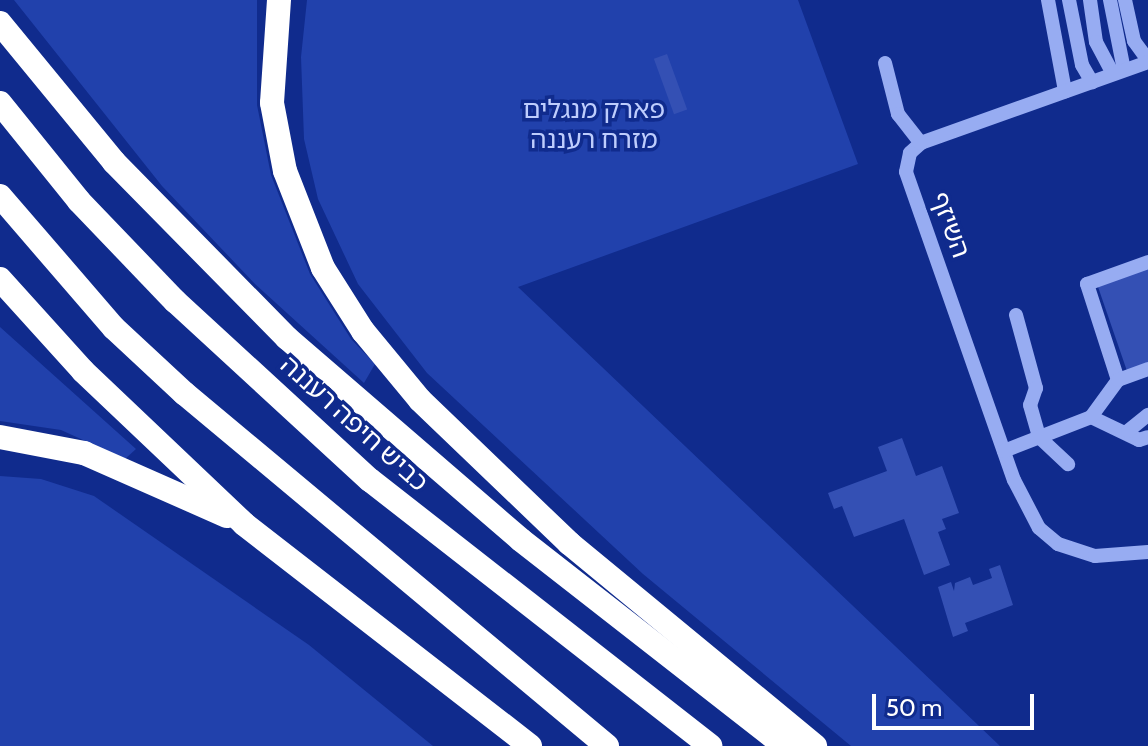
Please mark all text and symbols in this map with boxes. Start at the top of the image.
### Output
park label: פארק מנגלים מזרח רעננה [523,94,665,156]
street label: השיזף [924,188,976,262]
street label: כביש חיפה רעננה [274,350,434,498]
scale bar [876,678,1038,728]
text: 50 m [886,693,942,722]

